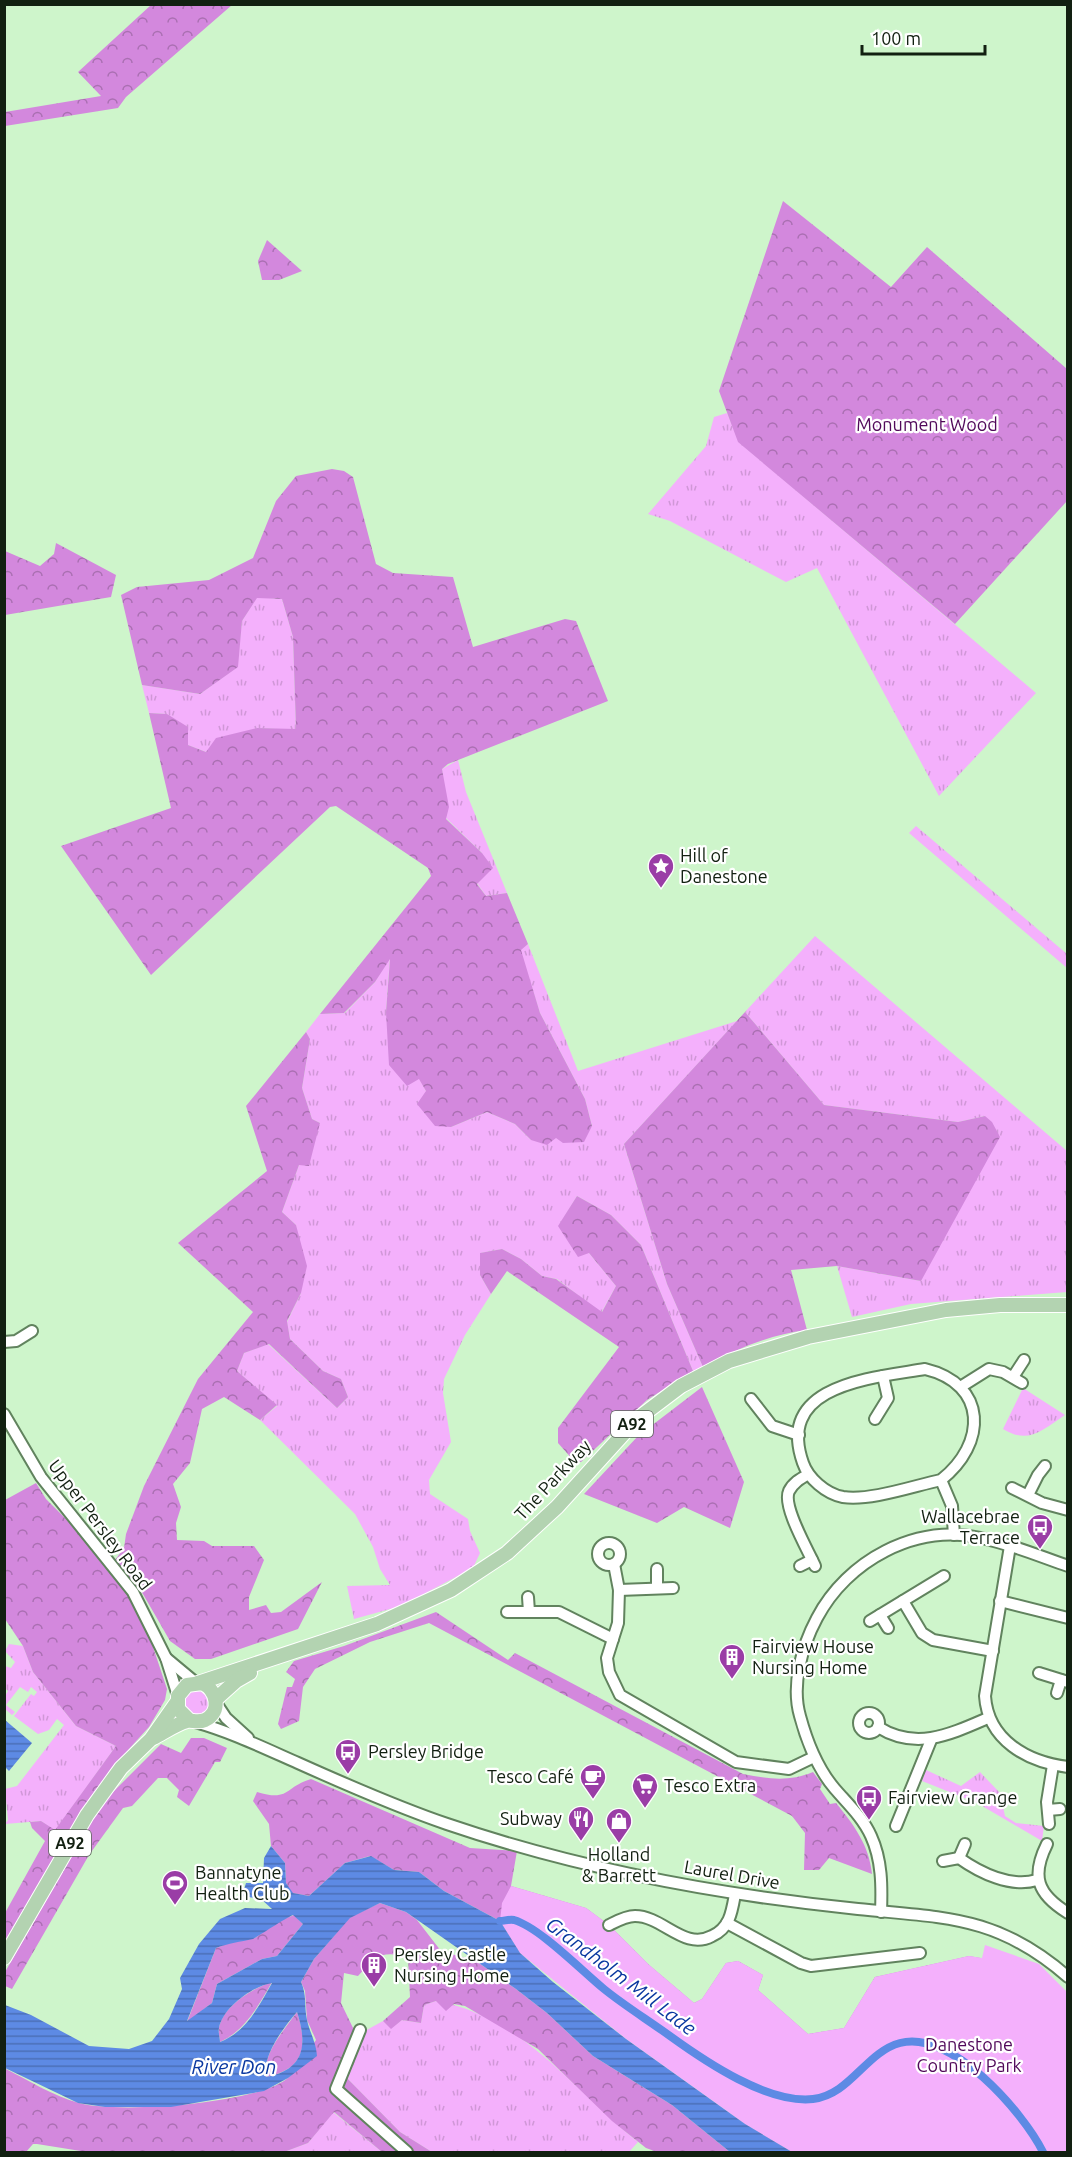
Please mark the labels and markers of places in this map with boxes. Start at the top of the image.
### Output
place label: Hill of Danestone [680,845,768,886]
place icon: Hill of Danestone [646,851,676,889]
place label: Wallacebrae Terrace [921,1506,1020,1547]
bus stop icon: Wallacebrae Terrace [1025,1512,1055,1550]
place label: Fairview House Nursing Home [752,1636,874,1677]
building icon: Fairview House Nursing Home [717,1642,747,1680]
bus stop icon: Persley Bridge [333,1737,363,1775]
place label: Persley Bridge [368,1741,484,1761]
cafe icon: Tesco Café [578,1762,608,1800]
place label: Tesco Café [487,1766,574,1786]
supermarket icon: Tesco Extra [630,1771,660,1809]
place label: Tesco Extra [664,1775,756,1795]
bus stop icon: Fairview Grange [854,1783,884,1821]
place label: Fairview Grange [888,1787,1017,1807]
restaurant icon: Subway [566,1804,596,1842]
shop icon: Holland & Barrett [604,1806,634,1844]
place label: Subway [500,1808,562,1828]
place label: Holland & Barrett [582,1844,656,1885]
place label: Bannatyne Health Club [195,1862,289,1903]
sports icon: Bannatyne Health Club [160,1868,190,1906]
place label: Persley Castle Nursing Home [394,1944,509,1985]
building icon: Persley Castle Nursing Home [359,1950,389,1988]

